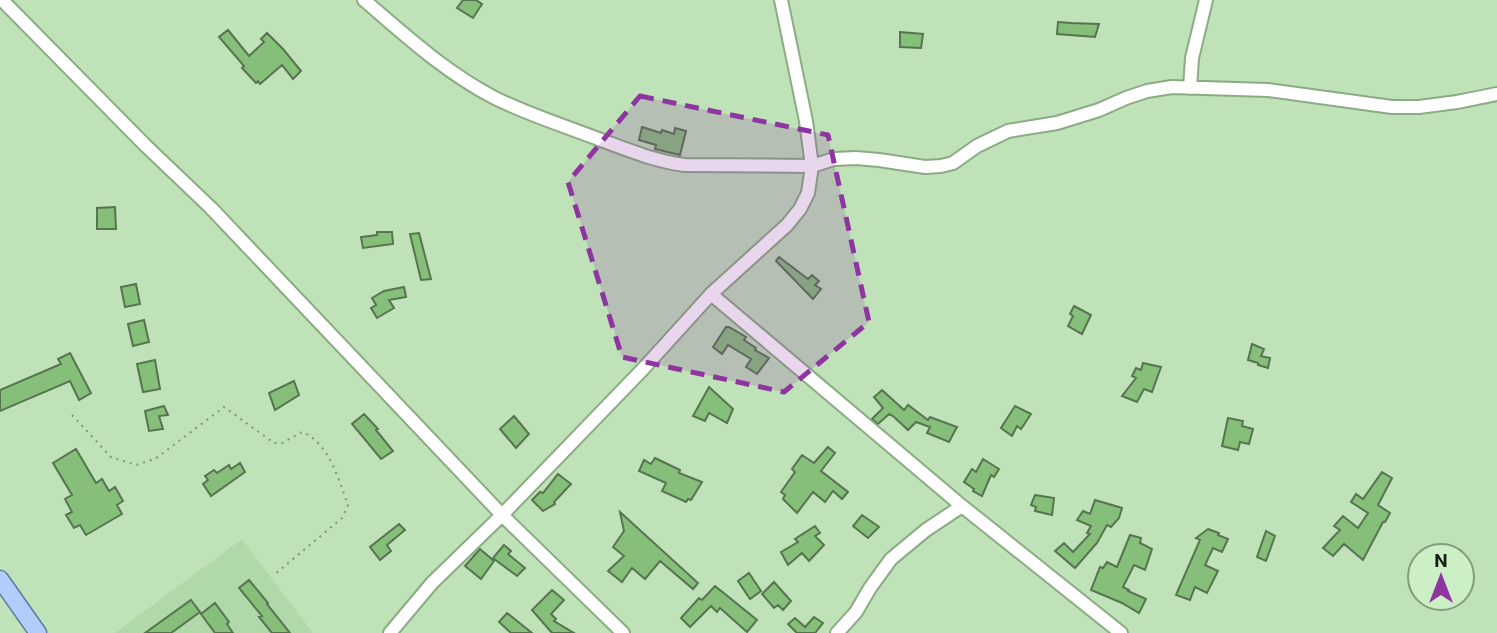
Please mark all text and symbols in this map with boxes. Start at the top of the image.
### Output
north arrow [1406,542,1476,612]
text: N [1434,549,1448,572]

